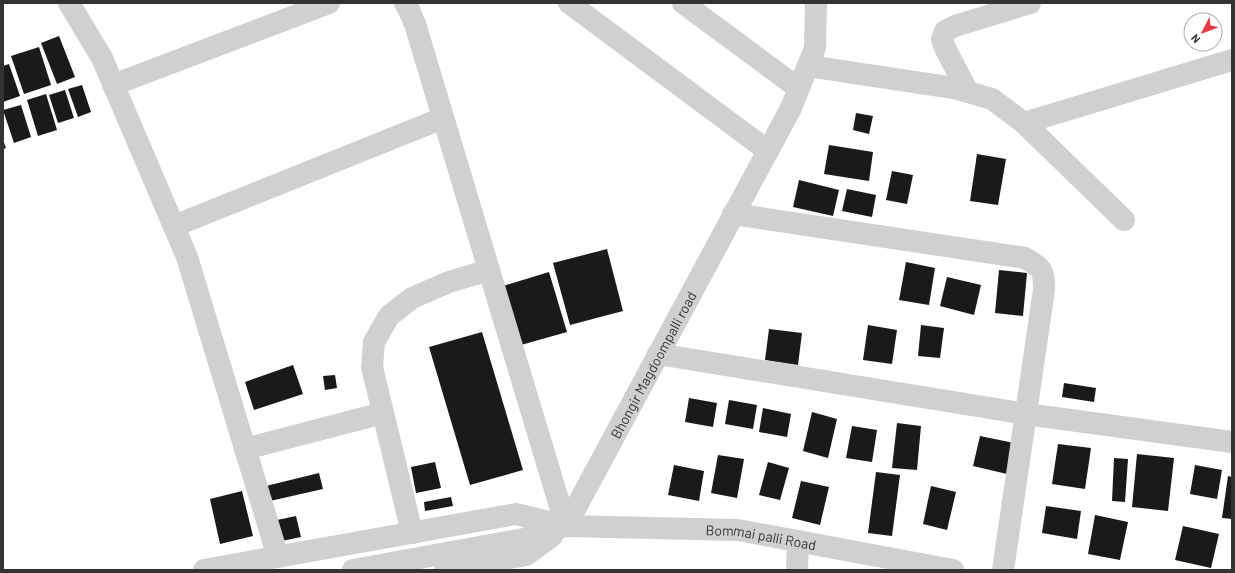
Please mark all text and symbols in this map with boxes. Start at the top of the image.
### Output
north arrow [1183,12,1223,52]
text: N [1188,32,1202,46]
street label: Bhongir Magdoompalli road [606,288,699,441]
street label: Bommai palli Road [705,521,818,553]

